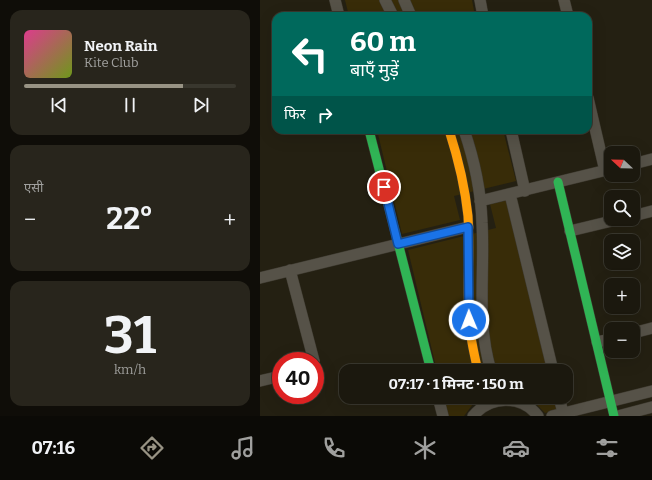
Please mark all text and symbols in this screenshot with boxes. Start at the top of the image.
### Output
text: 60 m [350,25,416,58]
icon: left [284,28,336,80]
text: Neon Rain [84,37,157,55]
text: Kite Club [84,55,138,70]
text: बाएँ मुड़ें [350,59,399,81]
icon: previous [48,94,70,116]
icon: pause [119,94,141,116]
icon: next [190,94,212,116]
icon: right [314,104,336,126]
text: फिर [284,105,306,123]
north arrow [604,146,640,182]
map controls [604,146,640,358]
pin [367,170,401,204]
icon: arrive [373,176,395,198]
text: एसी [24,180,43,195]
button: search [604,190,640,226]
text: 22° [106,201,153,237]
text: − [24,206,36,233]
text: + [223,206,236,233]
button: layers [604,234,640,270]
button: + [604,278,640,314]
position arrow [448,299,490,341]
text: 31 [104,304,156,367]
button: − [604,322,640,358]
speed limit sign: 40 [272,352,324,404]
text: km/h [114,362,146,377]
text: 07:17 · 1 मिनट · 150 m [388,375,524,393]
icon: directions [138,434,166,462]
icon: music [229,434,257,462]
icon: phone [320,434,348,462]
icon: climate [411,434,439,462]
icon: car [502,434,530,462]
icon: filters [593,434,621,462]
text: 07:16 [31,437,75,459]

